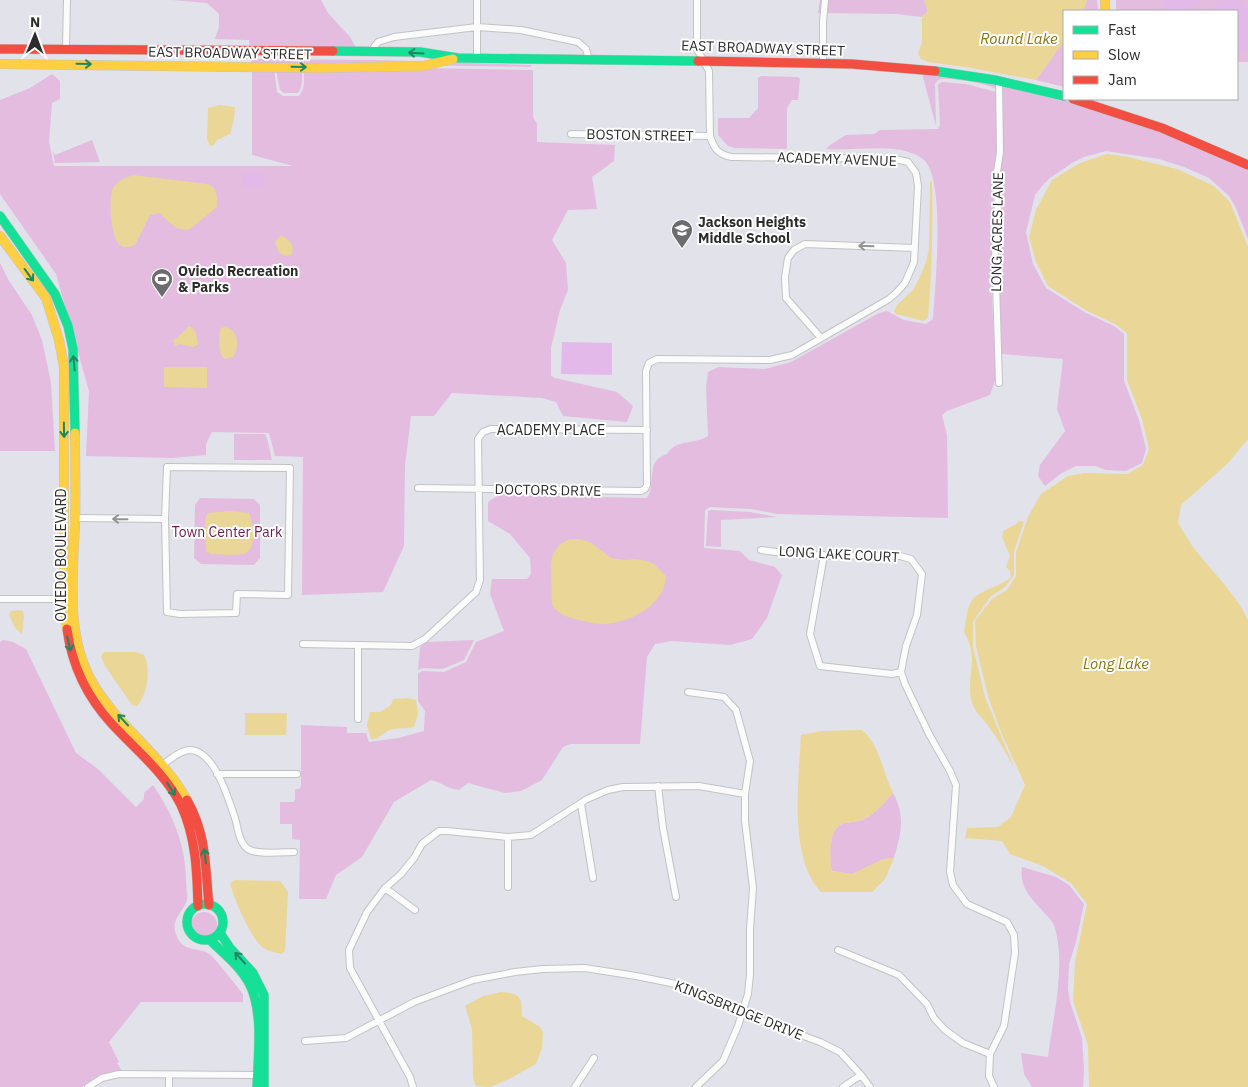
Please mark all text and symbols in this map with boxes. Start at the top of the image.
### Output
north arrow [10,10,60,60]
legend [1063,10,1238,100]
text: N [30,13,40,31]
text: Fast [1108,20,1136,39]
water label: Round Lake [980,29,1058,48]
street label: EAST BROADWAY STREET [681,36,845,60]
street label: EAST BROADWAY STREET [148,43,312,63]
text: Slow [1108,45,1141,64]
one-way arrow [409,48,425,57]
one-way arrow [75,59,91,69]
one-way arrow [290,63,306,72]
text: Jam [1108,70,1137,89]
street label: BOSTON STREET [586,125,694,145]
street label: ACADEMY AVENUE [777,148,897,170]
street label: LONG ACRES LANE [987,172,1007,292]
place label: Jackson Heights Middle School [698,213,806,247]
school or university icon: Jackson Heights Middle School [670,218,694,249]
one-way arrow [859,241,875,251]
place label: Oviedo Recreation & Parks [178,262,298,296]
sports icon: Oviedo Recreation & Parks [150,267,174,298]
one-way arrow [24,268,34,282]
one-way arrow [69,356,79,372]
one-way arrow [59,421,68,437]
street label: ACADEMY PLACE [497,421,605,439]
street label: DOCTORS DRIVE [495,480,601,500]
street label: OVIEDO BOULEVARD [52,488,70,622]
one-way arrow [112,514,128,523]
park label: Town Center Park [172,523,283,541]
street label: LONG LAKE COURT [778,542,900,566]
one-way arrow [65,636,74,652]
water label: Long Lake [1083,654,1149,673]
one-way arrow [117,714,129,727]
one-way arrow [166,781,176,795]
one-way arrow [200,848,210,864]
one-way arrow [234,952,246,965]
street label: KINGSBRIDGE DRIVE [672,976,806,1044]

